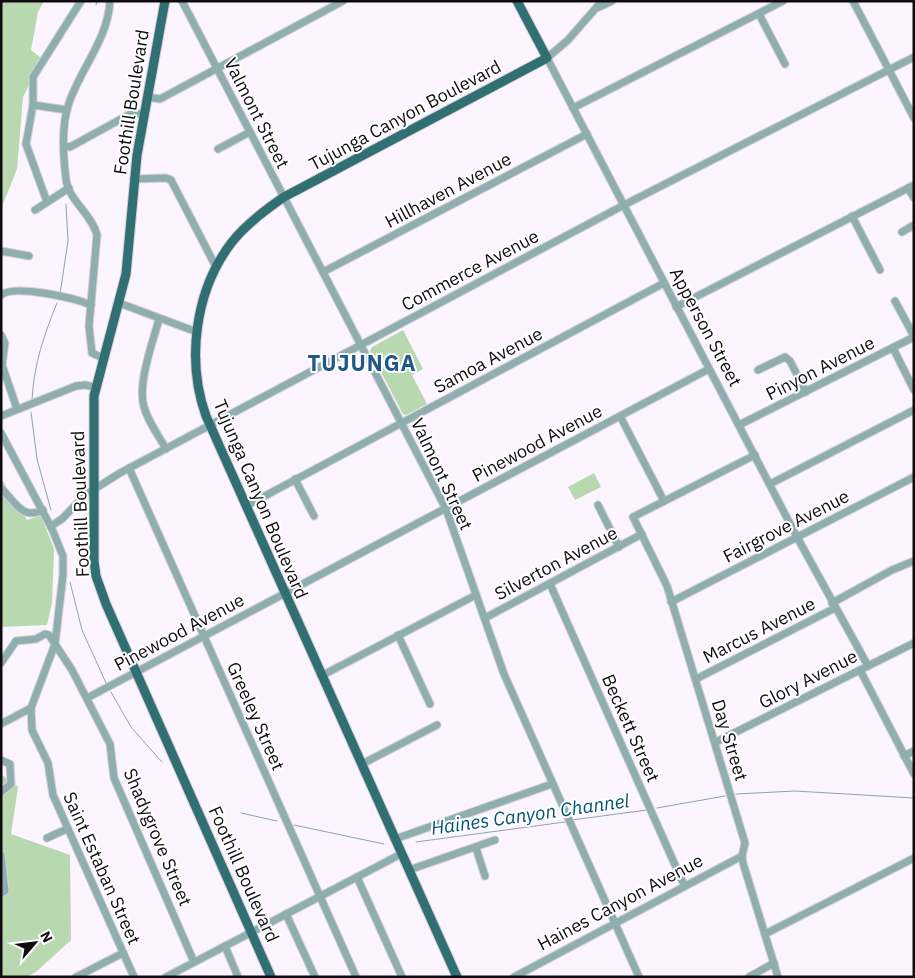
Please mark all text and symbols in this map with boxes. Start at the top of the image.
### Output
street label: Foothill Boulevard [108,28,154,176]
street label: Valmont Street [219,54,295,172]
street label: Tujunga Canyon Boulevard [305,55,505,175]
street label: Hillhaven Avenue [381,147,515,233]
street label: Commerce Avenue [397,224,543,316]
street label: Apperson Street [665,263,747,391]
street label: Samoa Avenue [430,322,546,398]
street label: Pinyon Avenue [762,331,878,405]
district label: TUJUNGA [307,348,417,377]
street label: Tujunga Canyon Boulevard [209,396,313,602]
street label: Pinewood Avenue [468,399,606,487]
street label: Valmont Street [406,414,478,534]
street label: Foothill Boulevard [66,430,94,578]
street label: Fairgrove Avenue [719,484,853,568]
street label: Silverton Avenue [491,521,621,605]
street label: Pinewood Avenue [110,588,248,676]
street label: Marcus Avenue [699,592,819,668]
street label: Glory Avenue [755,644,861,714]
street label: Greeley Street [222,658,290,774]
street label: Beckett Street [597,670,665,786]
street label: Day Street [707,696,753,784]
street label: Shadygrove Street [119,765,197,909]
street label: Saint Estaban Street [58,788,146,948]
water label: Haines Canyon Channel [429,788,631,840]
street label: Foothill Boulevard [204,802,284,946]
street label: Haines Canyon Avenue [533,849,707,955]
north arrow [10,918,60,968]
text: N [36,928,57,946]

